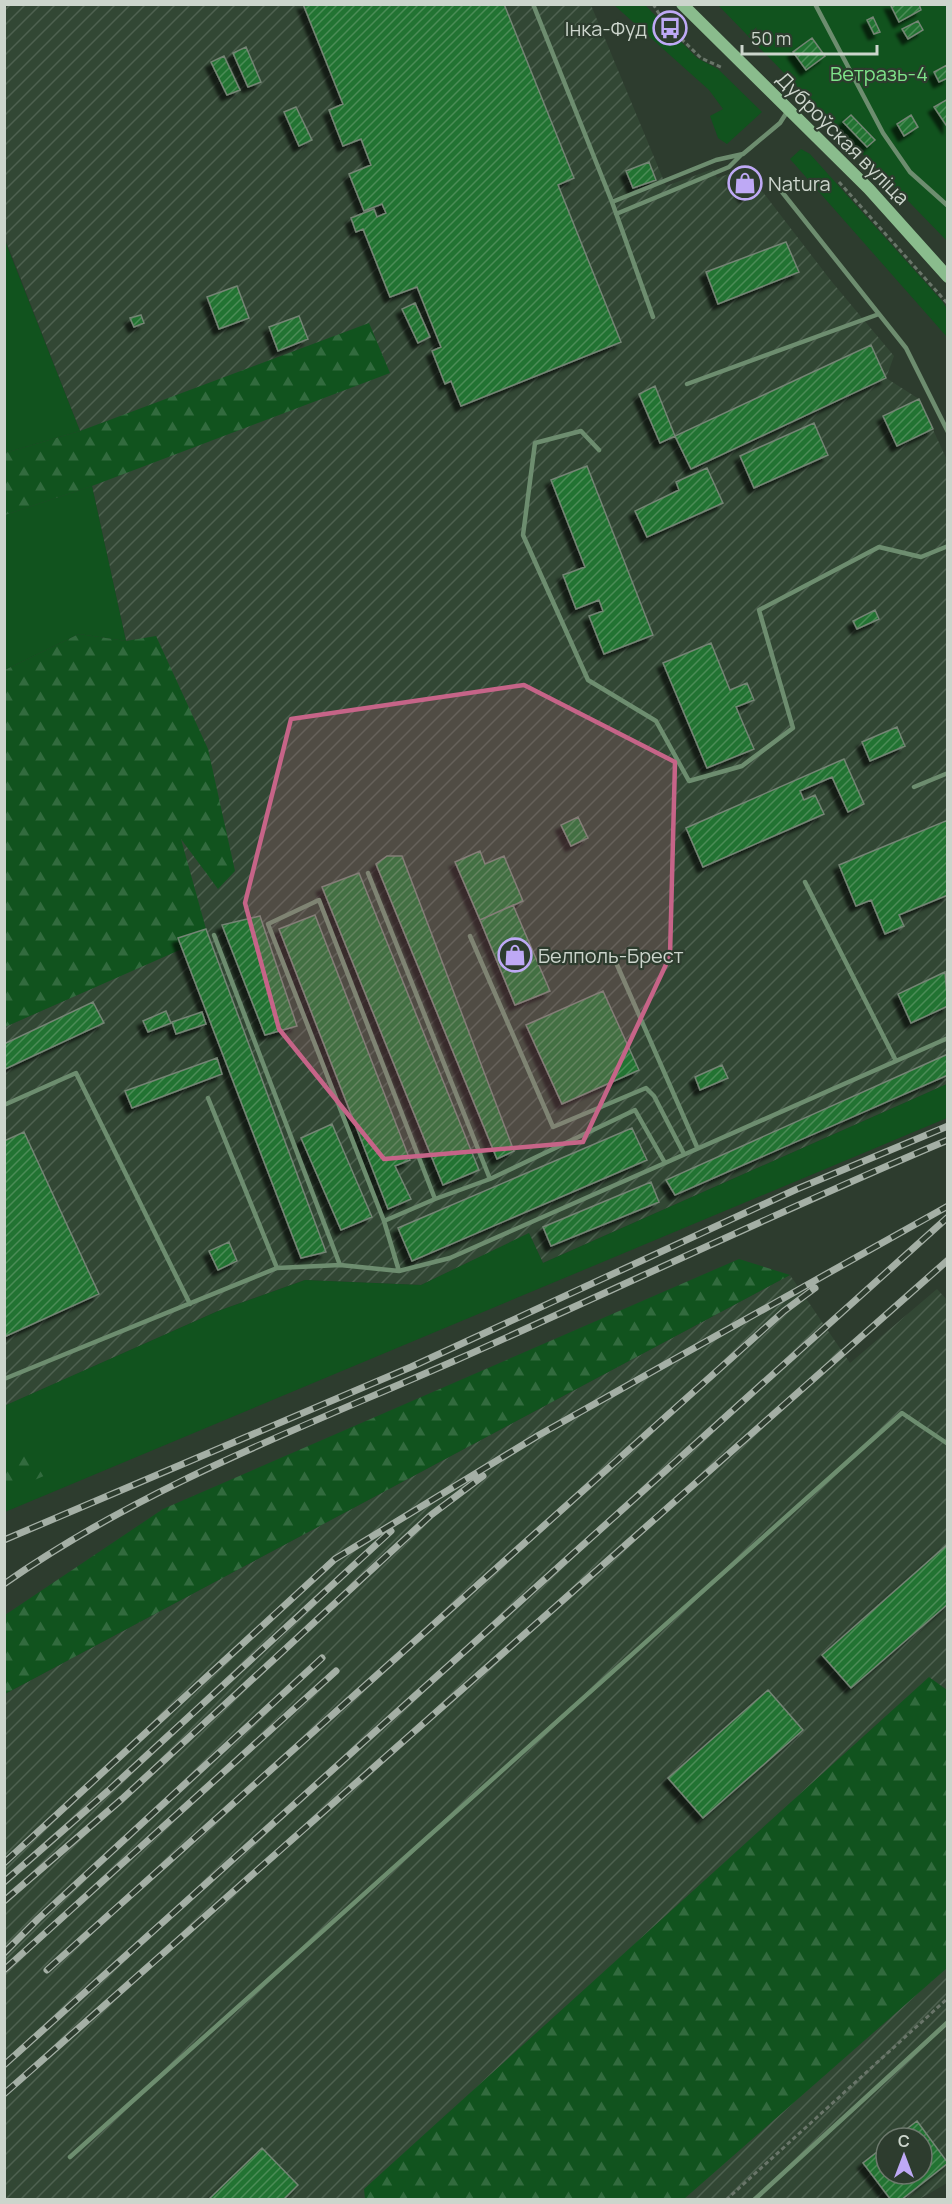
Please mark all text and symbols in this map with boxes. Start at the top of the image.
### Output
bus stop icon: Інка-Фуд [652,10,688,46]
place label: Інка-Фуд [565,15,647,42]
scale bar [742,18,877,56]
text: 50 m [751,26,791,50]
park label: Ветразь-4 [830,60,928,87]
street label: Дуброўская вуліца [771,66,915,210]
shop icon: Natura [727,165,763,201]
place label: Natura [768,170,831,197]
shop icon: Белполь-Брест [497,937,533,973]
place label: Белполь-Брест [538,942,684,969]
north arrow [874,2126,934,2186]
text: С [898,2130,910,2152]

